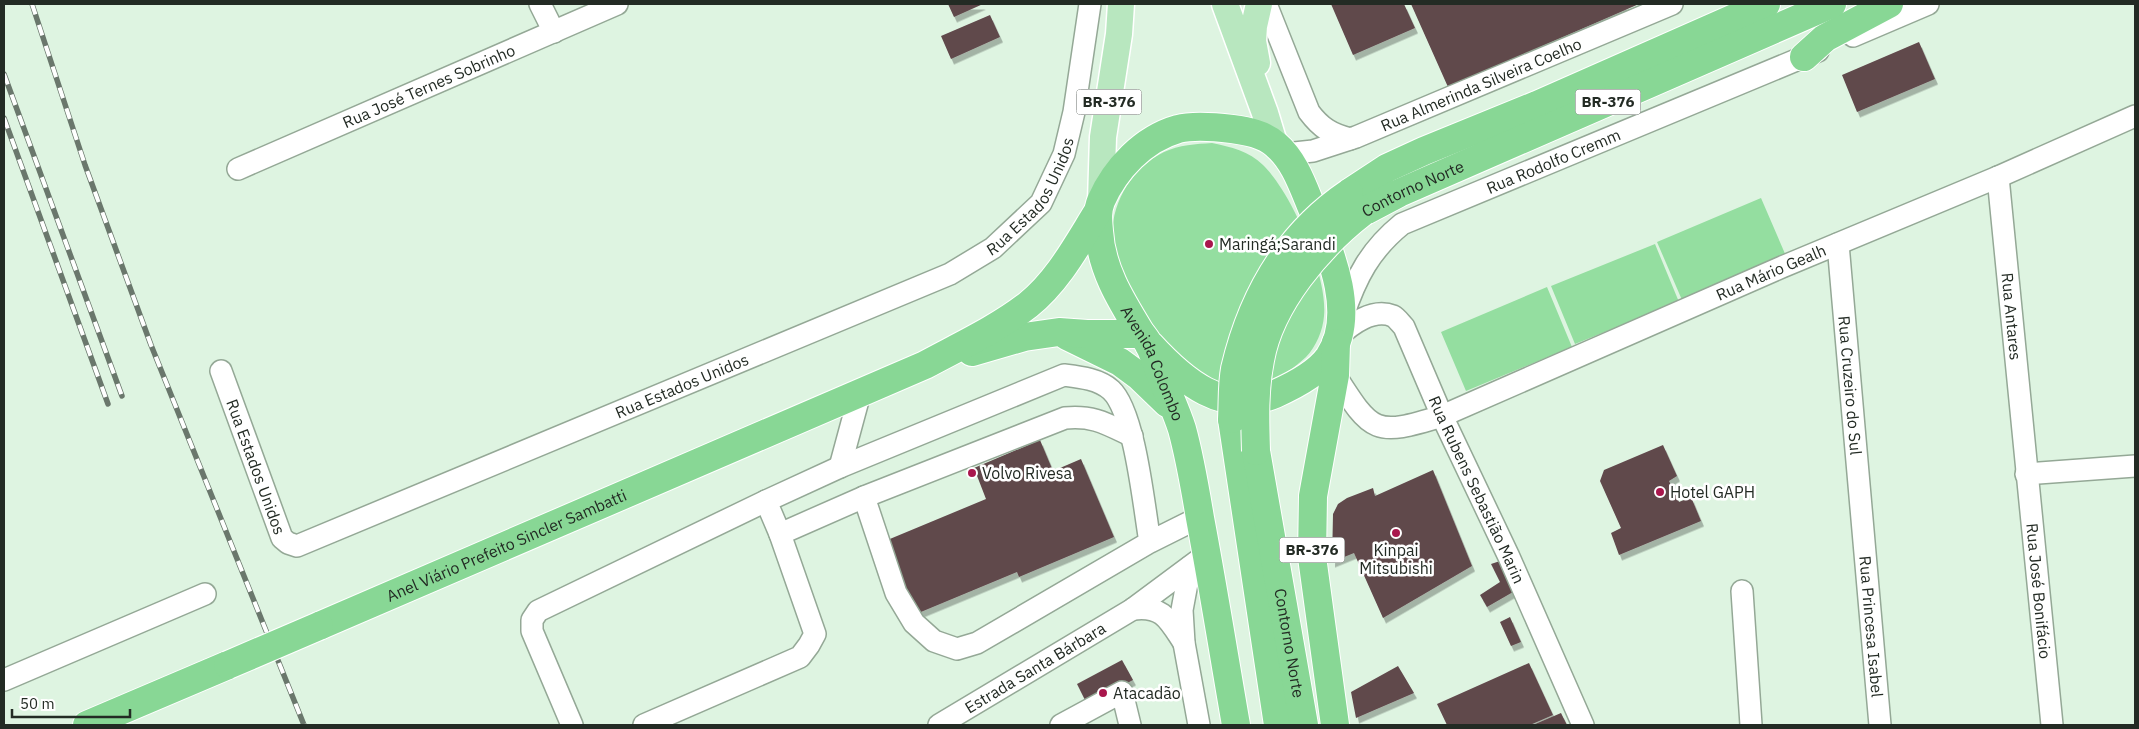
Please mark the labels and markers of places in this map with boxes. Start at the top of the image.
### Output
place label: Maringá;Sarandi [1219,234,1336,254]
marker: Maringá;Sarandi [1203,238,1215,250]
place label: Volvo Rivesa [982,463,1072,483]
marker: Volvo Rivesa [966,467,978,479]
place label: Hotel GAPH [1670,482,1755,502]
marker: Hotel GAPH [1654,486,1666,498]
marker: Kinpai Mitsubishi [1390,527,1402,539]
place label: Kinpai Mitsubishi [1359,540,1433,578]
place label: Atacadão [1113,683,1181,703]
marker: Atacadão [1097,687,1109,699]

